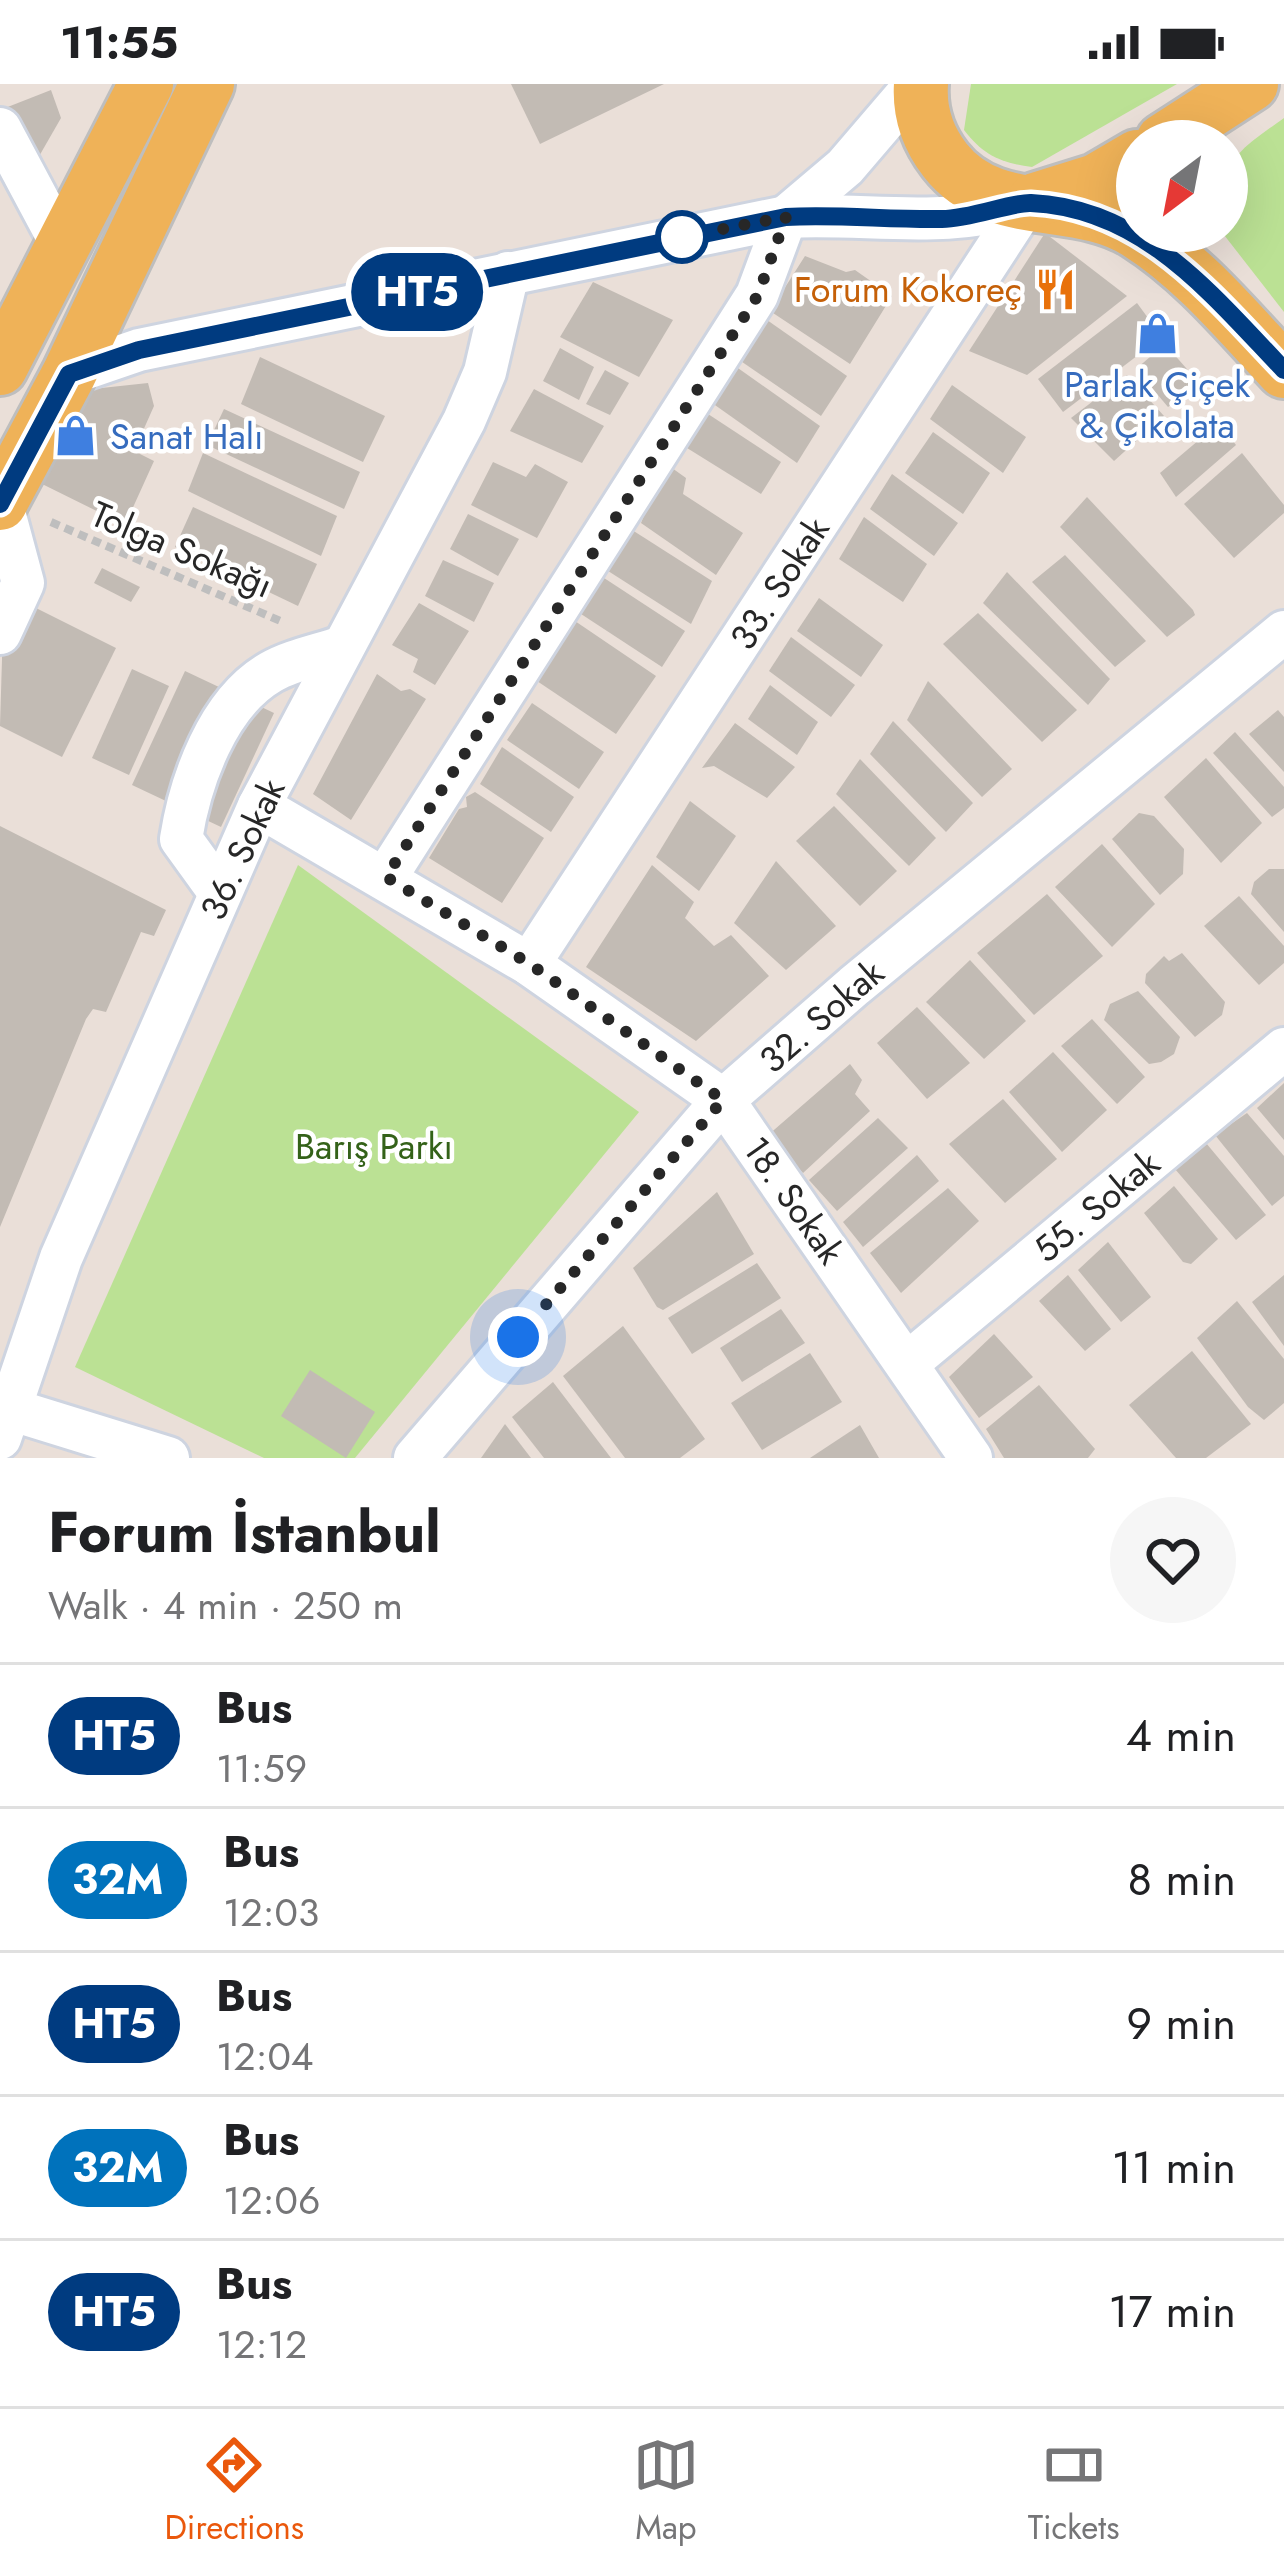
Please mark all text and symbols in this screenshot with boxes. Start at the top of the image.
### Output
text: 11:55 [60,10,178,75]
north arrow [1116,120,1248,252]
map controls [1116,120,1248,252]
unlabelled marker [657,212,707,262]
line badge: HT5 [348,253,486,331]
text: HT5 [375,261,459,322]
place label: Forum Kokoreç [794,263,1022,315]
restaurant icon: Forum Kokoreç [1033,266,1079,312]
shop icon: Parlak Çiçek & Çikolata [1134,311,1180,357]
place label: Parlak Çiçek & Çikolata [1064,358,1250,451]
place label: Sanat Halı [110,410,263,462]
shop icon: Sanat Halı [53,413,99,459]
street label: Tolga Sokağı [83,488,281,610]
street label: 33. Sokak [717,506,841,660]
street label: 36. Sokak [187,770,297,928]
street label: 32. Sokak [747,947,895,1085]
park label: Barış Parkı [295,1120,453,1172]
street label: 18. Sokak [731,1126,857,1275]
street label: 55. Sokak [1022,1138,1171,1274]
your location [488,1307,548,1367]
text: Forum İstanbul [48,1491,441,1573]
button: heart [1110,1497,1236,1623]
text: Walk · 4 min · 250 m [48,1577,403,1634]
text: Bus [216,1675,292,1740]
text: 4 min [1126,1703,1236,1768]
text: HT5 [72,1705,156,1766]
text: 11:59 [216,1740,307,1797]
text: Bus [223,1819,299,1884]
text: 8 min [1128,1847,1236,1912]
text: 32M [72,1849,163,1910]
text: 12:03 [223,1884,319,1941]
text: Bus [216,1963,292,2028]
text: 9 min [1126,1991,1236,2056]
text: HT5 [72,1993,156,2054]
text: 12:04 [216,2028,314,2085]
text: Bus [223,2107,299,2172]
text: 11 min [1112,2135,1236,2200]
text: 32M [72,2137,163,2198]
text: 12:06 [223,2172,320,2229]
text: Bus [216,2251,292,2316]
text: 17 min [1108,2279,1236,2344]
text: HT5 [72,2281,156,2342]
text: 12:12 [216,2316,307,2373]
tab: Directions [164,2432,304,2551]
tab: Map [633,2432,699,2551]
tab: Tickets [1028,2432,1120,2551]

